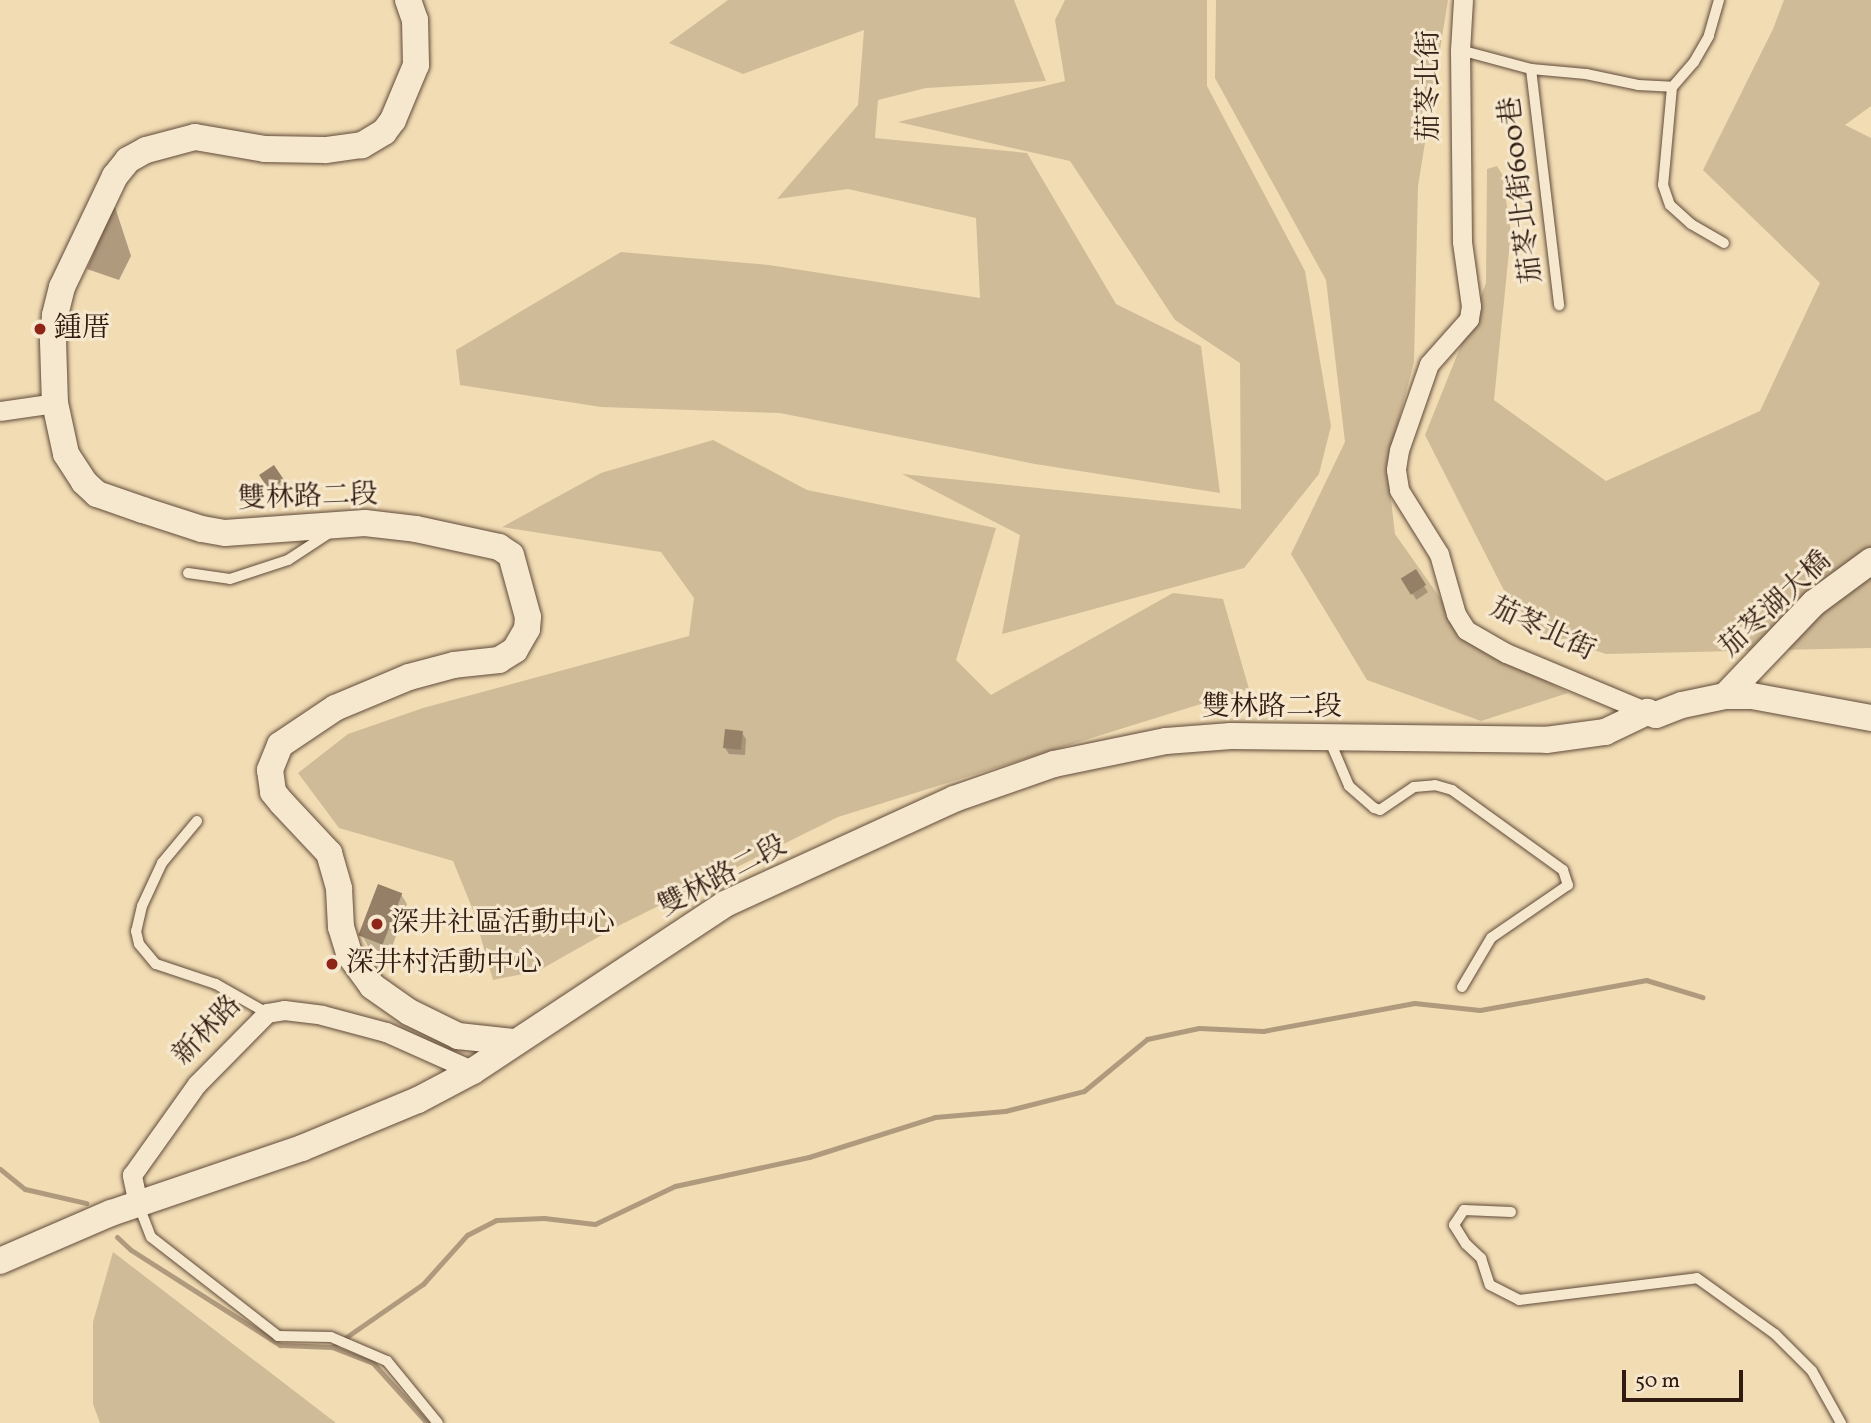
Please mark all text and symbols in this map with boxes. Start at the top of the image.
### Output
street label: 茄苳北街 [1413,30,1447,142]
street label: 茄苳北街600巷 [1494,94,1550,286]
place label: 鍾厝 [54,312,110,346]
marker: 鍾厝 [32,321,48,337]
street label: 雙林路二段 [237,479,379,517]
street label: 茄苳湖大橋 [1713,545,1839,665]
street label: 茄苳北街 [1484,591,1600,669]
street label: 雙林路二段 [1202,691,1342,725]
street label: 雙林路二段 [653,829,793,925]
place label: 深井社區活動中心 [391,907,615,941]
marker: 深井社區活動中心 [369,916,385,932]
place label: 深井村活動中心 [346,947,542,981]
marker: 深井村活動中心 [324,956,340,972]
street label: 新林路 [167,989,249,1073]
scale bar [1626,1356,1747,1400]
text: 50 m [1635,1367,1680,1396]

